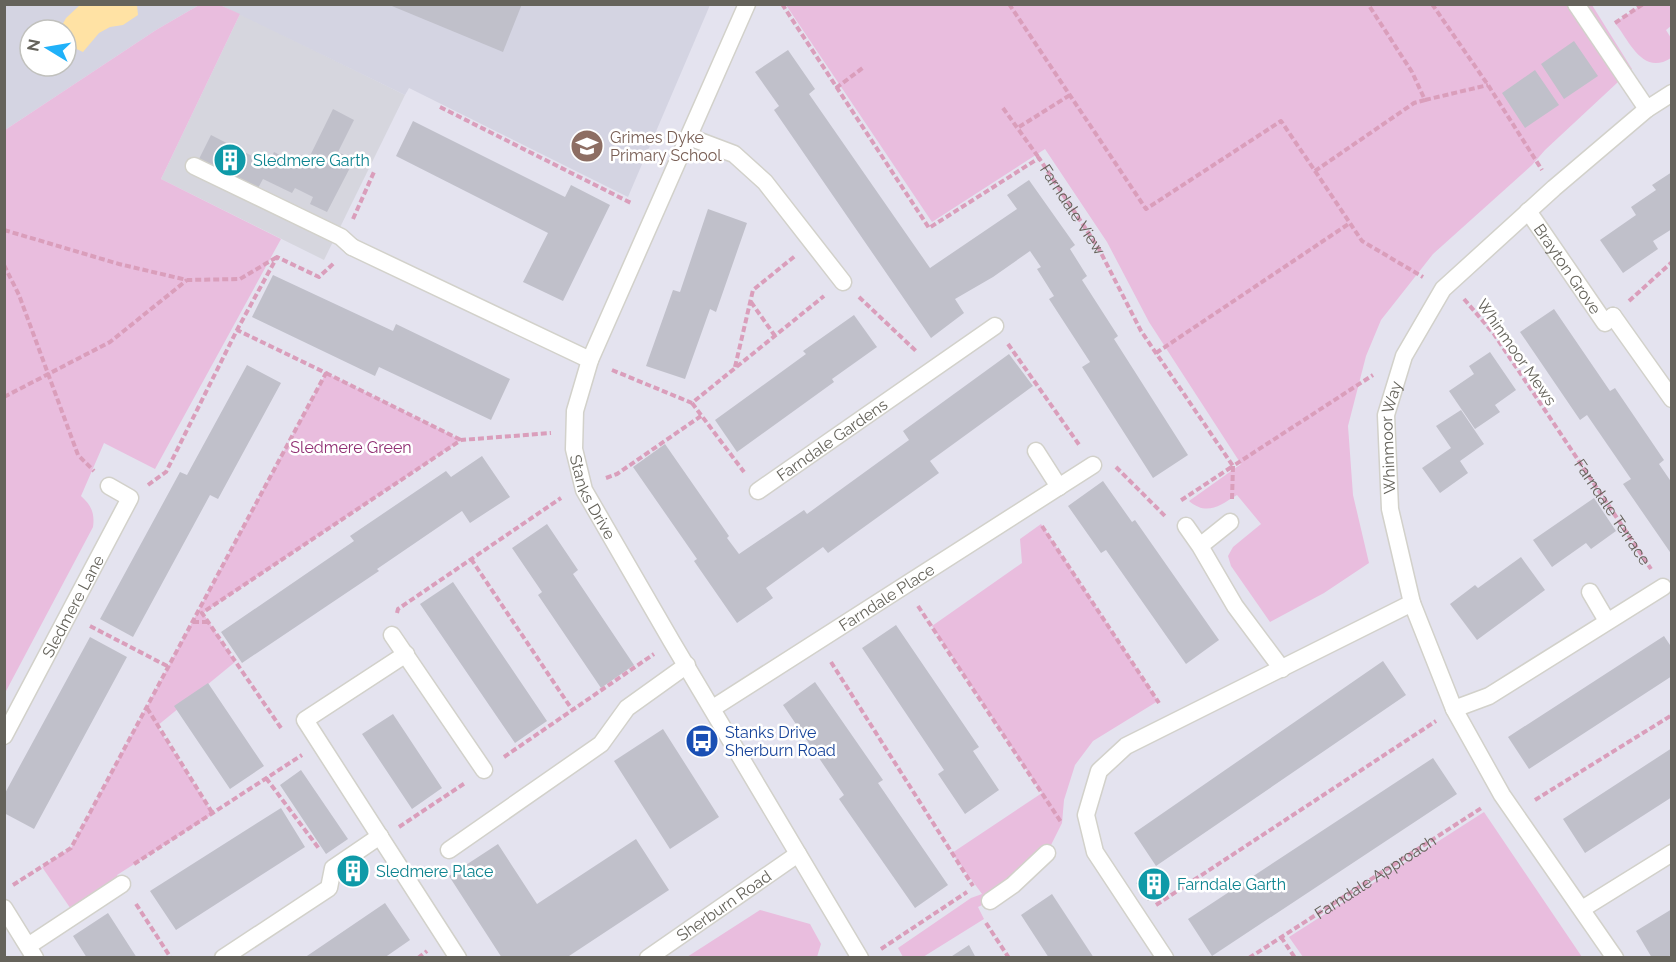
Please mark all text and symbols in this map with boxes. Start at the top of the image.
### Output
north arrow [18,18,78,78]
text: N [23,37,44,53]
school or university icon: Grimes Dyke Primary School [569,128,605,164]
place label: Grimes Dyke Primary School [610,128,722,165]
building icon: Sledmere Garth [212,142,248,178]
place label: Sledmere Garth [253,151,370,170]
street label: Farndale View [1036,161,1109,259]
street label: Brayton Grove [1530,220,1605,318]
street label: Whinmoor Mews [1473,295,1561,409]
street label: Whinmoor Way [1377,379,1406,495]
street label: Farndale Gardens [773,395,891,485]
park label: Sledmere Green [290,438,412,457]
street label: Stanks Drive [566,453,620,543]
street label: Farndale Terrace [1570,455,1655,569]
street label: Sledmere Lane [38,552,108,661]
street label: Farndale Place [835,560,938,635]
bus stop icon: Stanks Drive Sherburn Road [684,723,720,759]
place label: Stanks Drive Sherburn Road [725,723,836,760]
street label: Farndale Approach [1311,831,1439,923]
building icon: Sledmere Place [335,853,371,889]
place label: Sledmere Place [376,862,493,881]
building icon: Farndale Garth [1136,866,1172,902]
street label: Sherburn Road [673,867,775,945]
place label: Farndale Garth [1177,875,1286,894]

